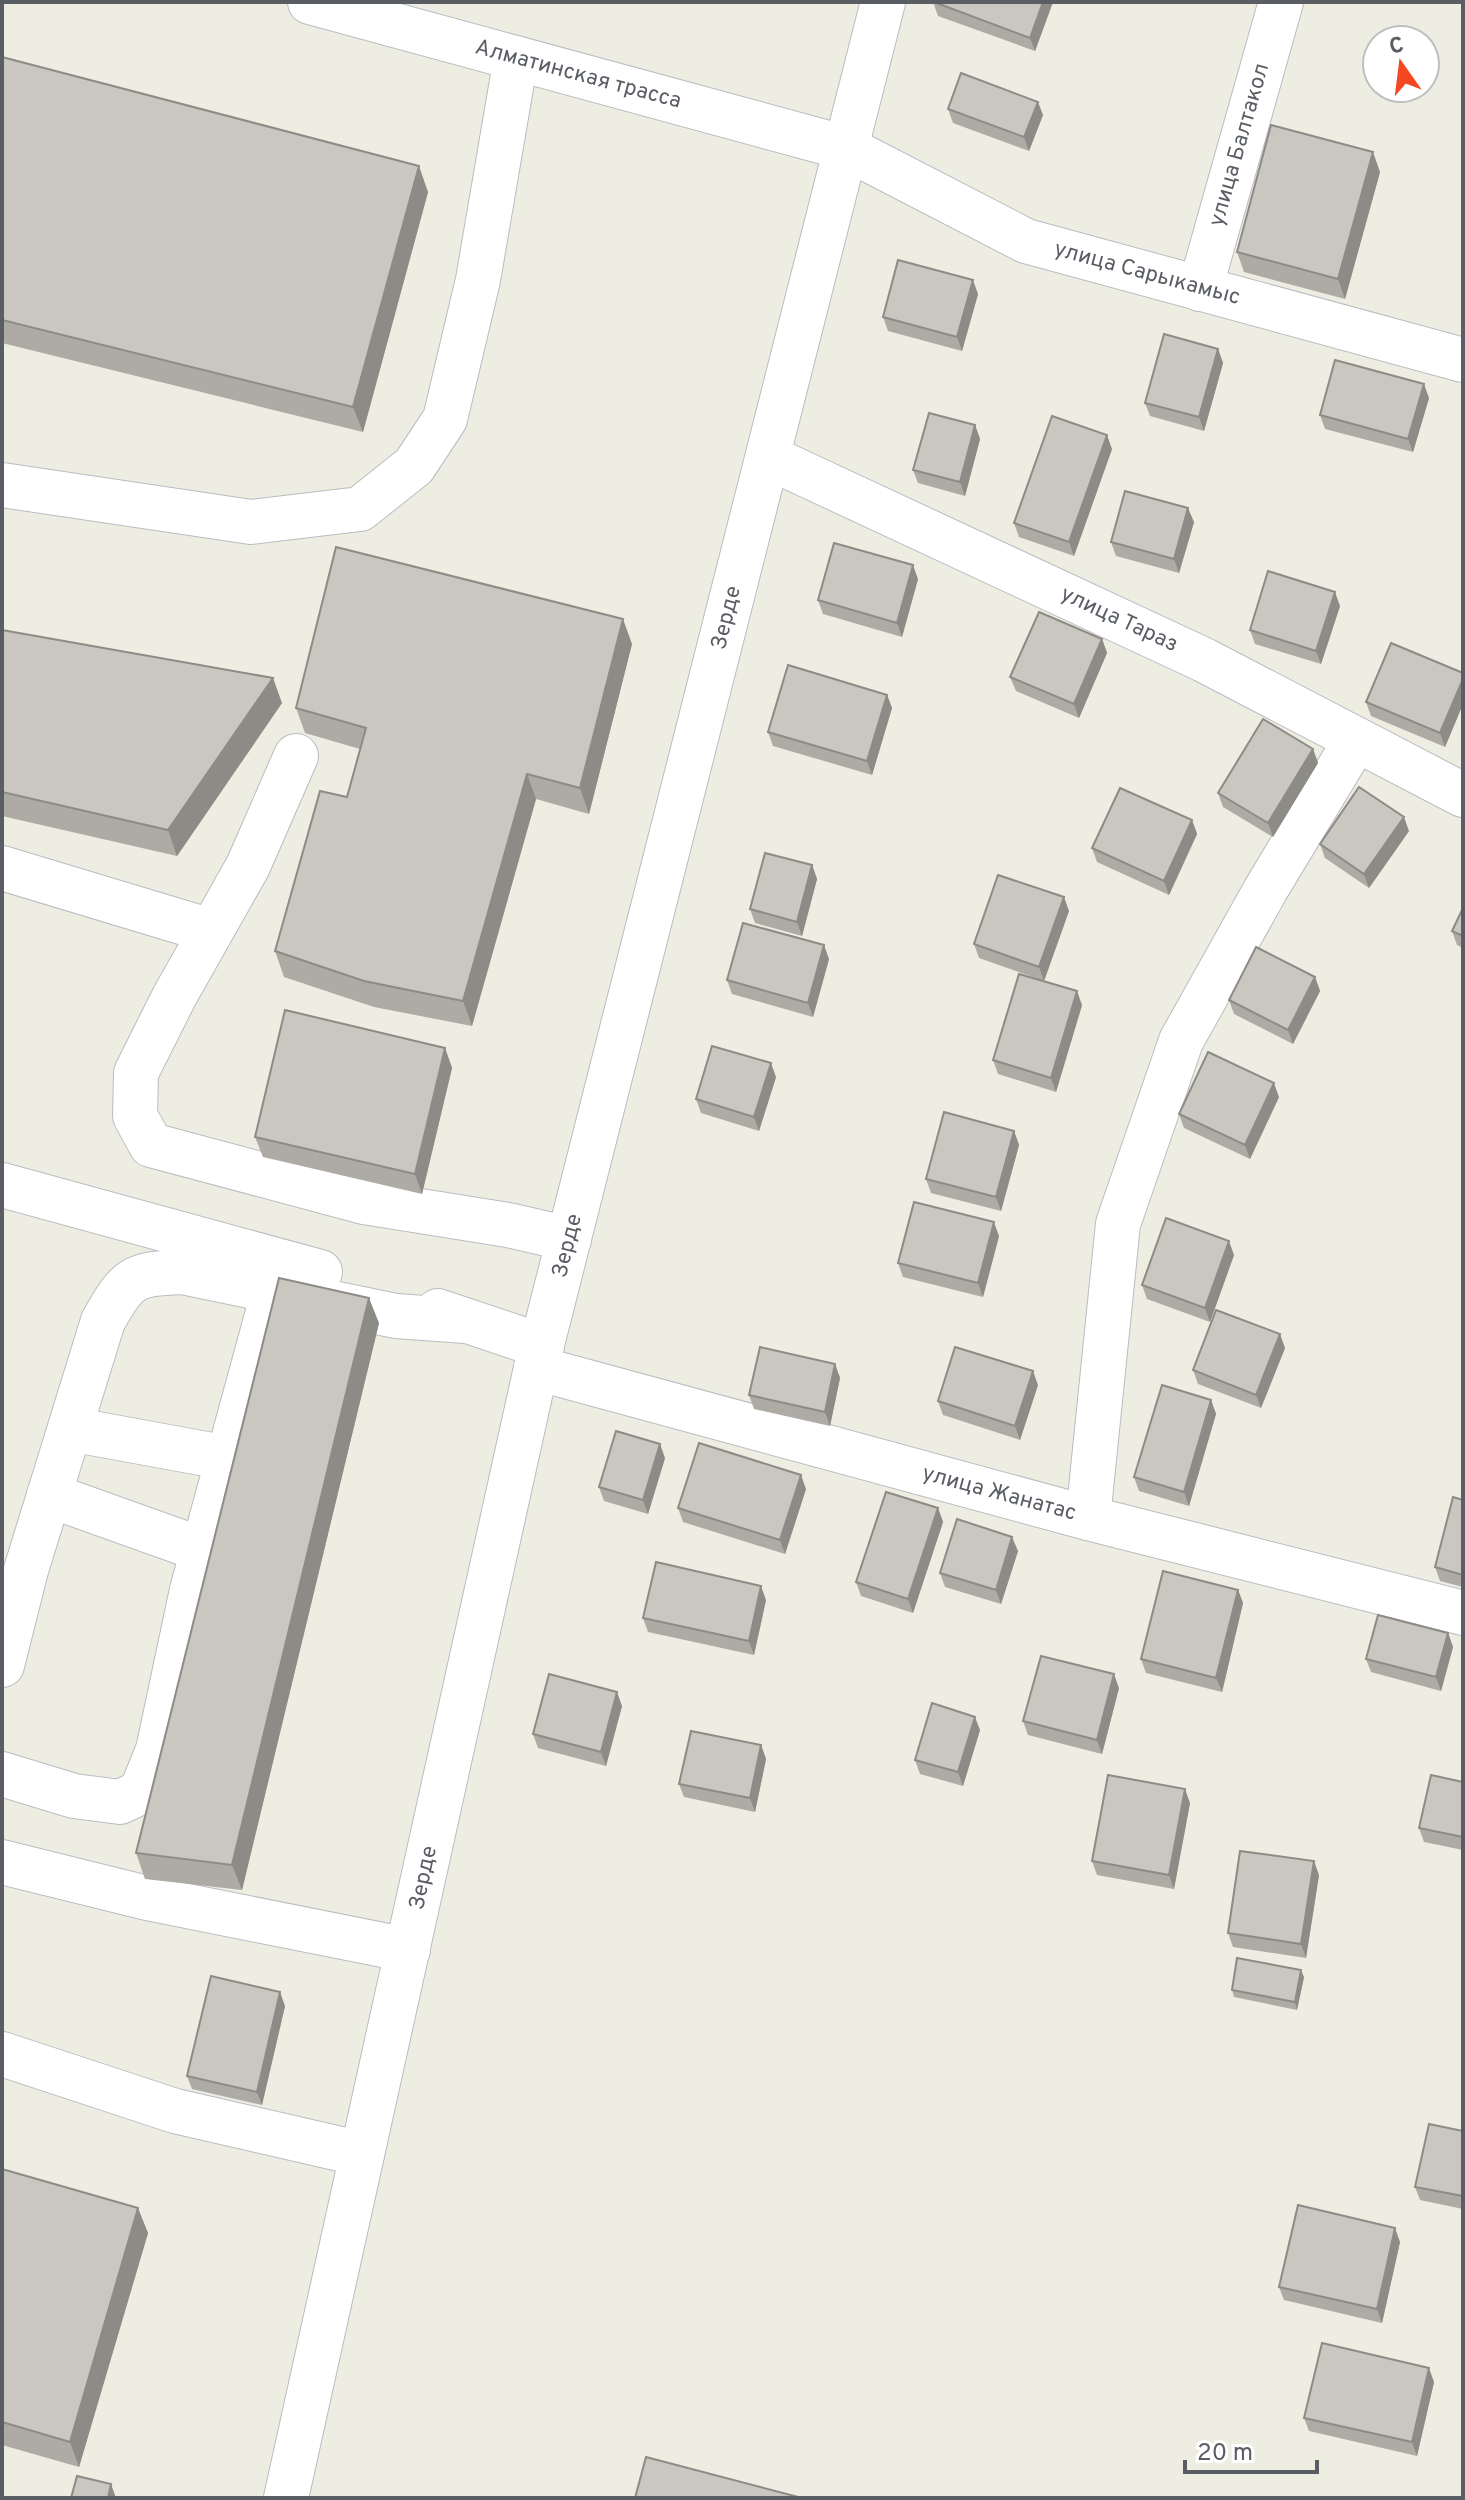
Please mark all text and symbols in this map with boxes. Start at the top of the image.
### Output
north arrow [1361,24,1441,104]
text: С [1387,32,1407,62]
street label: Алматинская трасса [472,34,684,116]
street label: улица Балтакол [1204,60,1276,230]
street label: улица Сарыкамыс [1051,236,1243,312]
street label: улица Тараз [1056,581,1182,659]
street label: Зерде [706,583,748,653]
street label: Зерде [547,1211,589,1281]
street label: улица Жанатас [919,1460,1079,1528]
street label: Зерде [404,1843,444,1913]
scale bar [1185,2424,1317,2474]
text: 20 m [1197,2439,1253,2469]

